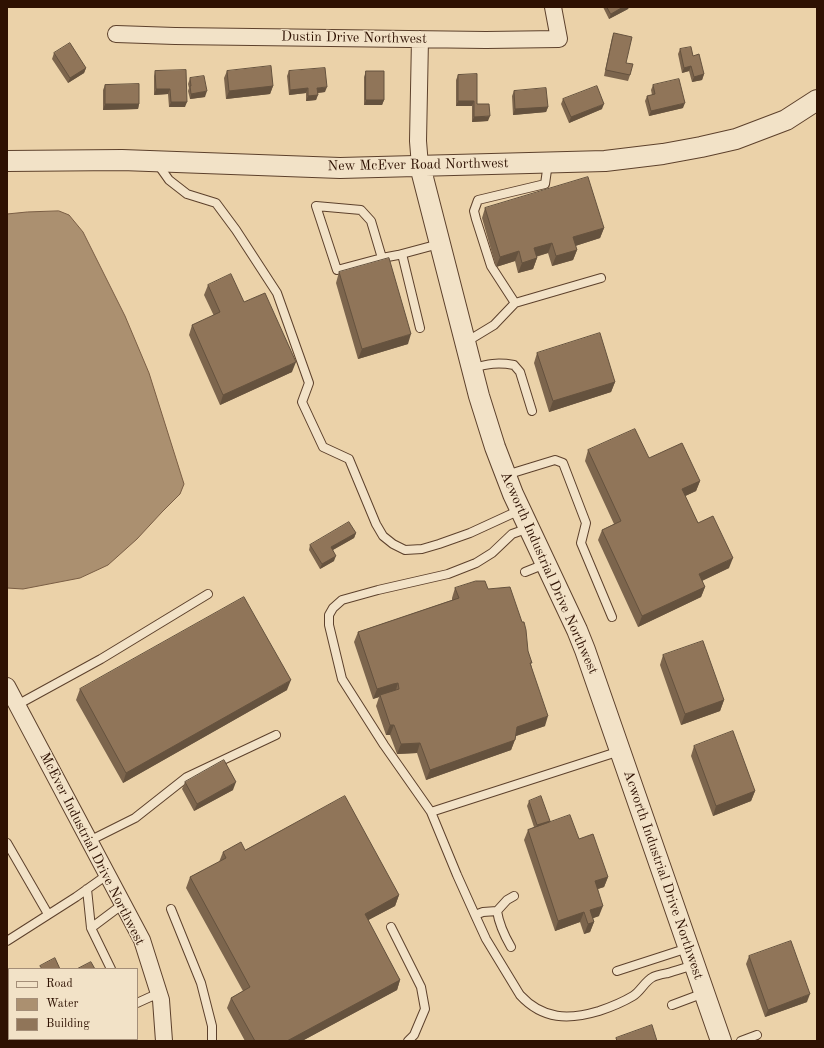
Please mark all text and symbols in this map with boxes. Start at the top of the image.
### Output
street label: Dustin Drive Northwest [281,28,427,48]
street label: New McEver Road Northwest [327,155,509,175]
street label: Acworth Industrial Drive Northwest [497,469,601,677]
street label: McEver Industrial Drive Northwest [36,750,148,948]
street label: Acworth Industrial Drive Northwest [619,768,707,982]
legend [8,968,138,1040]
text: Road [46,978,73,990]
text: Water [46,998,78,1010]
text: Building [46,1018,90,1030]

